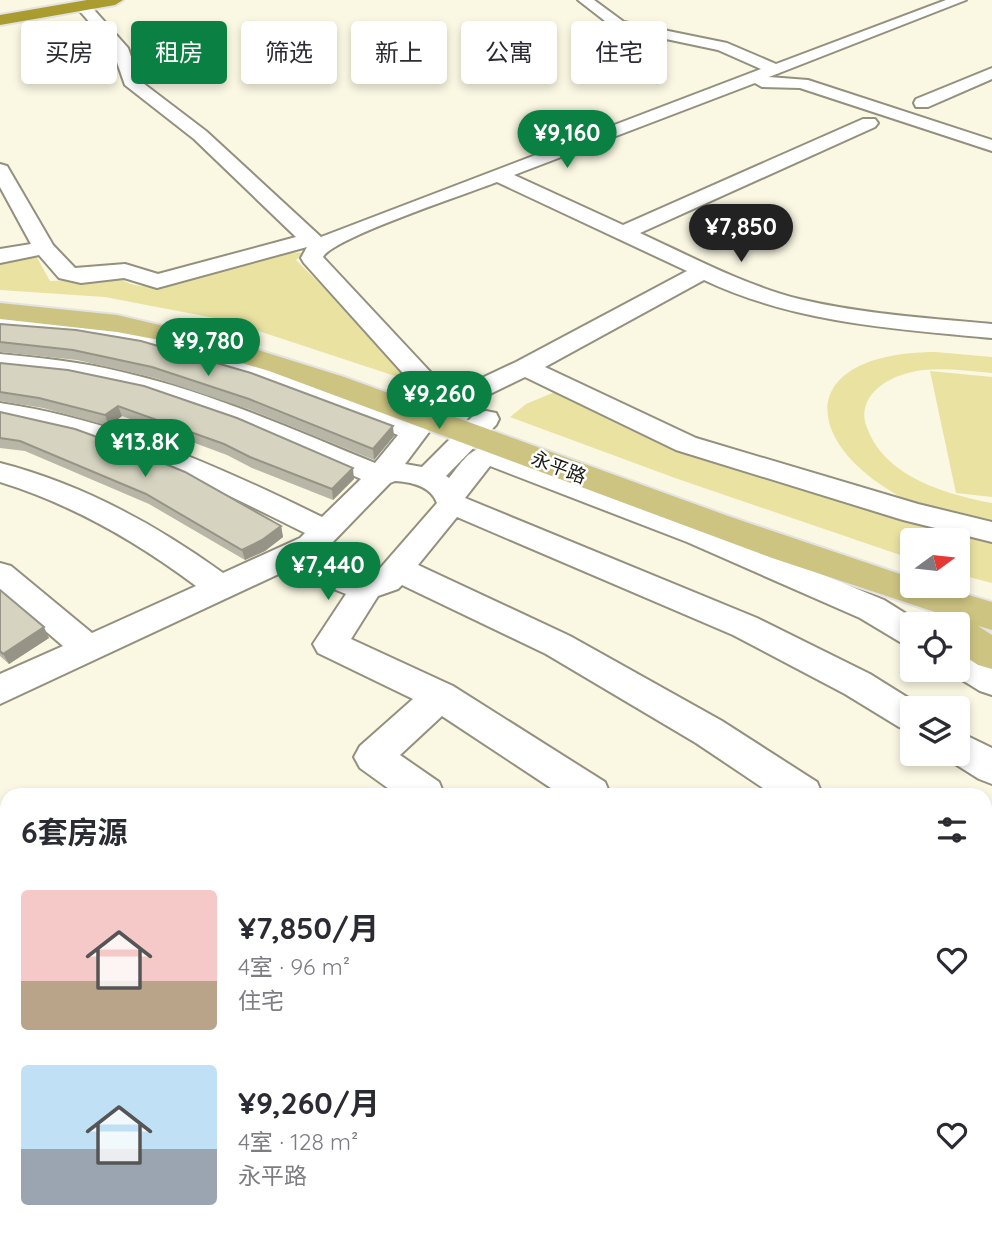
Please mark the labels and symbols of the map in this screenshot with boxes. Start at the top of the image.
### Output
pin: ¥9,160 [510,110,624,170]
pin: ¥7,850 [684,204,798,264]
pin: ¥9,780 [151,318,265,378]
pin: ¥9,260 [382,372,496,431]
pin: ¥13.8K [88,420,202,479]
street label: 永平路 [528,446,590,488]
north arrow [900,528,970,598]
pin: ¥7,440 [271,542,385,602]

